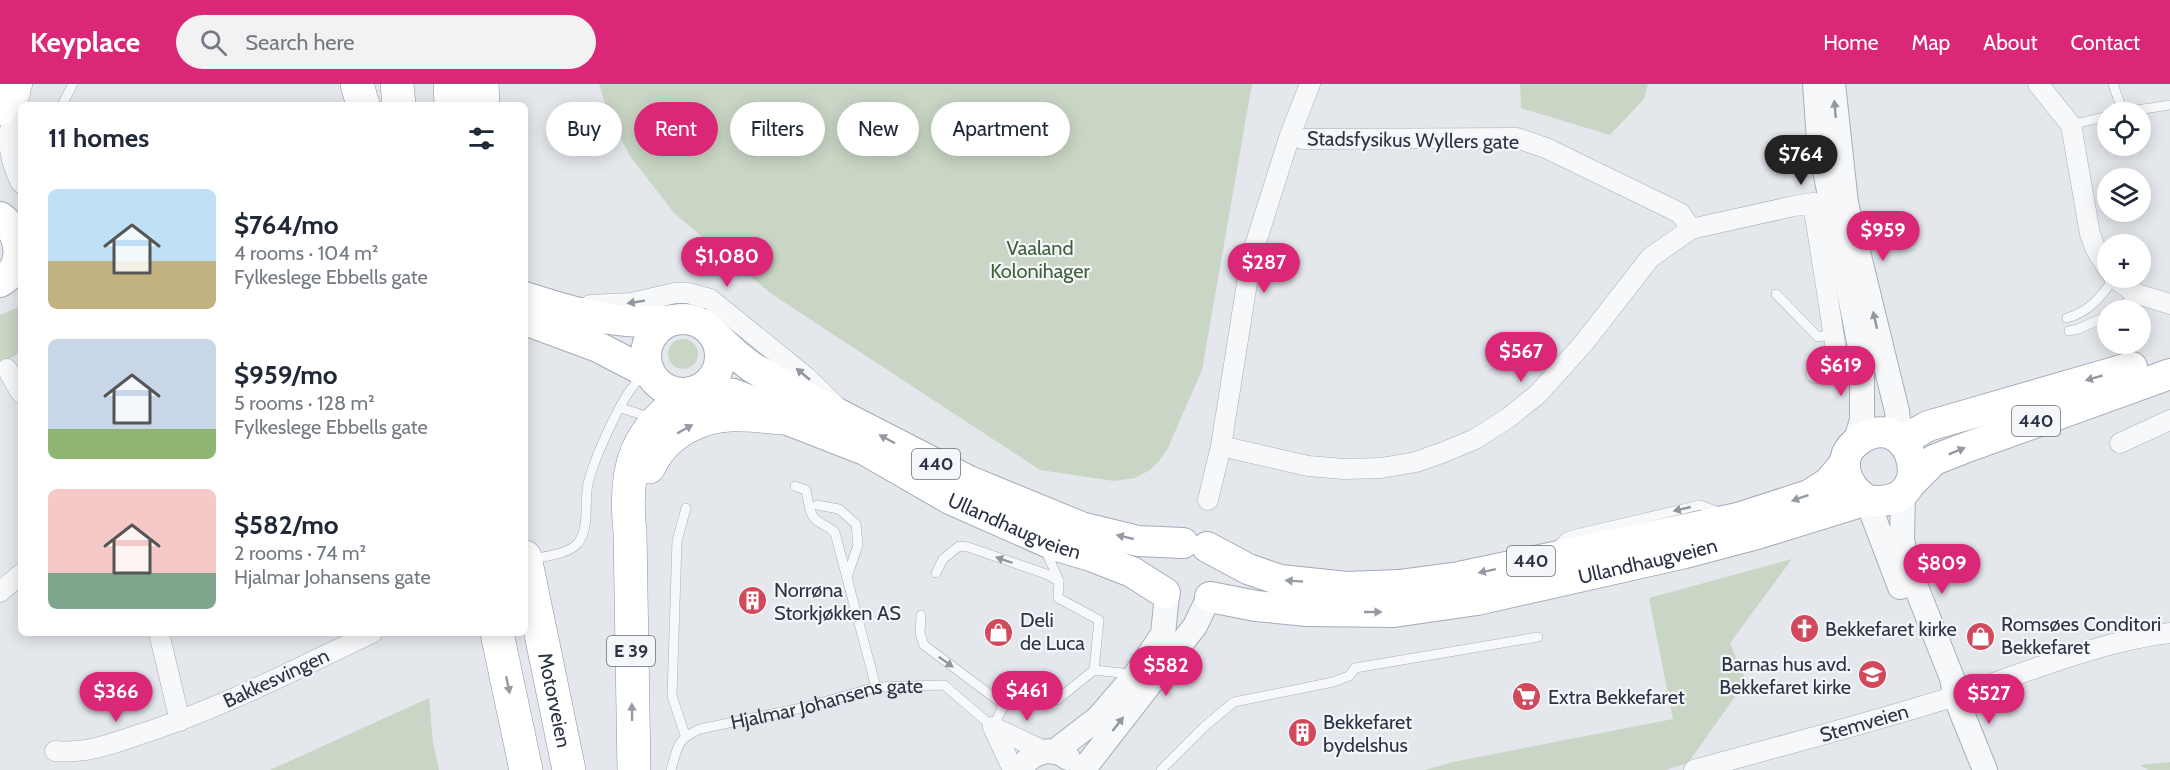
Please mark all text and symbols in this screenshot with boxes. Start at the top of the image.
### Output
search box [176,15,596,69]
text: Keyplace [30,25,140,59]
icon: search [197,26,230,59]
text: Search here [245,29,355,56]
text: Home [1823,30,1879,55]
text: Map [1912,30,1950,55]
text: About [1983,30,2037,55]
text: Contact [2070,30,2140,55]
one-way arrow [1830,99,1840,118]
chip: Buy [546,102,622,156]
chip: Rent [634,102,718,156]
chip: Filters [730,102,825,156]
chip: New [837,102,919,156]
chip: Apartment [931,102,1070,156]
map controls [2097,102,2151,354]
button: locate [2097,102,2151,156]
text: 11 homes [48,122,149,154]
icon: filters [465,122,498,155]
street label: Stadsfysikus Wyllers gate [1307,126,1519,154]
pin: $764 [1765,135,1837,186]
text: $764 [1778,142,1824,166]
button: layers [2097,168,2151,222]
text: $764/mo [234,209,339,241]
pin: $959 [1847,211,1919,262]
icon: home [96,213,168,285]
text: $959 [1861,218,1905,242]
button: + [2097,234,2151,288]
park label: Vaaland Kolonihager [990,236,1090,283]
pin: $1,080 [678,237,776,288]
text: 4 rooms · 104 m² [234,241,378,265]
pin: $287 [1228,243,1300,294]
text: $1,080 [695,244,759,268]
text: $287 [1242,250,1286,274]
text: Fylkeslege Ebbells gate [234,265,428,289]
one-way arrow [627,298,646,307]
button: − [2097,300,2151,354]
one-way arrow [1870,311,1880,330]
pin: $567 [1485,332,1557,383]
text: $567 [1499,339,1543,363]
pin: $619 [1805,346,1877,397]
text: $619 [1820,353,1862,377]
text: $959/mo [234,359,338,391]
icon: home [96,363,168,435]
one-way arrow [796,368,811,381]
one-way arrow [2084,374,2103,384]
text: 5 rooms · 128 m² [234,391,375,415]
road number: 440 [2012,406,2060,436]
text: Fylkeslege Ebbells gate [234,415,428,439]
one-way arrow [677,424,694,434]
one-way arrow [879,434,896,443]
one-way arrow [1948,446,1966,455]
road number: 440 [912,449,960,479]
street label: Ullandhaugveien [944,488,1084,564]
one-way arrow [1790,493,1808,503]
one-way arrow [1672,505,1691,514]
text: $582/mo [234,509,339,541]
icon: home [96,513,168,585]
one-way arrow [1116,532,1134,542]
street label: Ullandhaugveien [1576,533,1720,589]
text: 2 rooms · 74 m² [234,541,366,565]
pin: $809 [1906,544,1978,595]
road number: 440 [1507,546,1555,576]
text: $809 [1917,551,1967,575]
one-way arrow [995,554,1013,564]
text: Hjalmar Johansens gate [234,565,431,589]
one-way arrow [1478,566,1497,576]
one-way arrow [1284,576,1303,586]
place label: Norrøna Storkjøkken AS [774,578,901,625]
building icon: Norrøna Storkjøkken AS [737,585,769,617]
one-way arrow [1363,607,1382,617]
place label: Deli de Luca [1020,608,1085,655]
place label: Romsøes Conditori Bekkefaret [2001,612,2161,659]
church icon: Bekkefaret kirke [1788,613,1820,645]
shop icon: Deli de Luca [983,616,1015,648]
place label: Bekkefaret kirke [1825,617,1957,641]
shop icon: Romsøes Conditori Bekkefaret [1964,620,1996,652]
road number: E 39 [607,636,655,666]
street label: Bakkesvingen [219,643,333,713]
pin: $582 [1130,646,1202,697]
street label: Motorveien [533,650,576,750]
place label: Barnas hus avd. Bekkefaret kirke [1719,652,1851,699]
text: $582 [1144,653,1189,677]
one-way arrow [937,656,953,668]
school or university icon: Barnas hus avd. Bekkefaret kirke [1856,659,1888,691]
pin: $461 [991,671,1063,722]
pin: $366 [80,672,152,723]
street label: Hjalmar Johansens gate [728,674,923,734]
pin: $527 [1953,674,2025,725]
one-way arrow [504,676,513,695]
text: $461 [1006,678,1048,702]
text: $366 [94,679,138,703]
supermarket icon: Extra Bekkefaret [1511,681,1543,713]
text: $527 [1967,681,2011,705]
place label: Extra Bekkefaret [1548,685,1685,709]
street label: Stemveien [1817,699,1911,747]
one-way arrow [627,702,637,721]
place label: Bekkefaret bydelshus [1323,710,1412,757]
one-way arrow [1112,716,1124,731]
building icon: Bekkefaret bydelshus [1286,717,1318,749]

